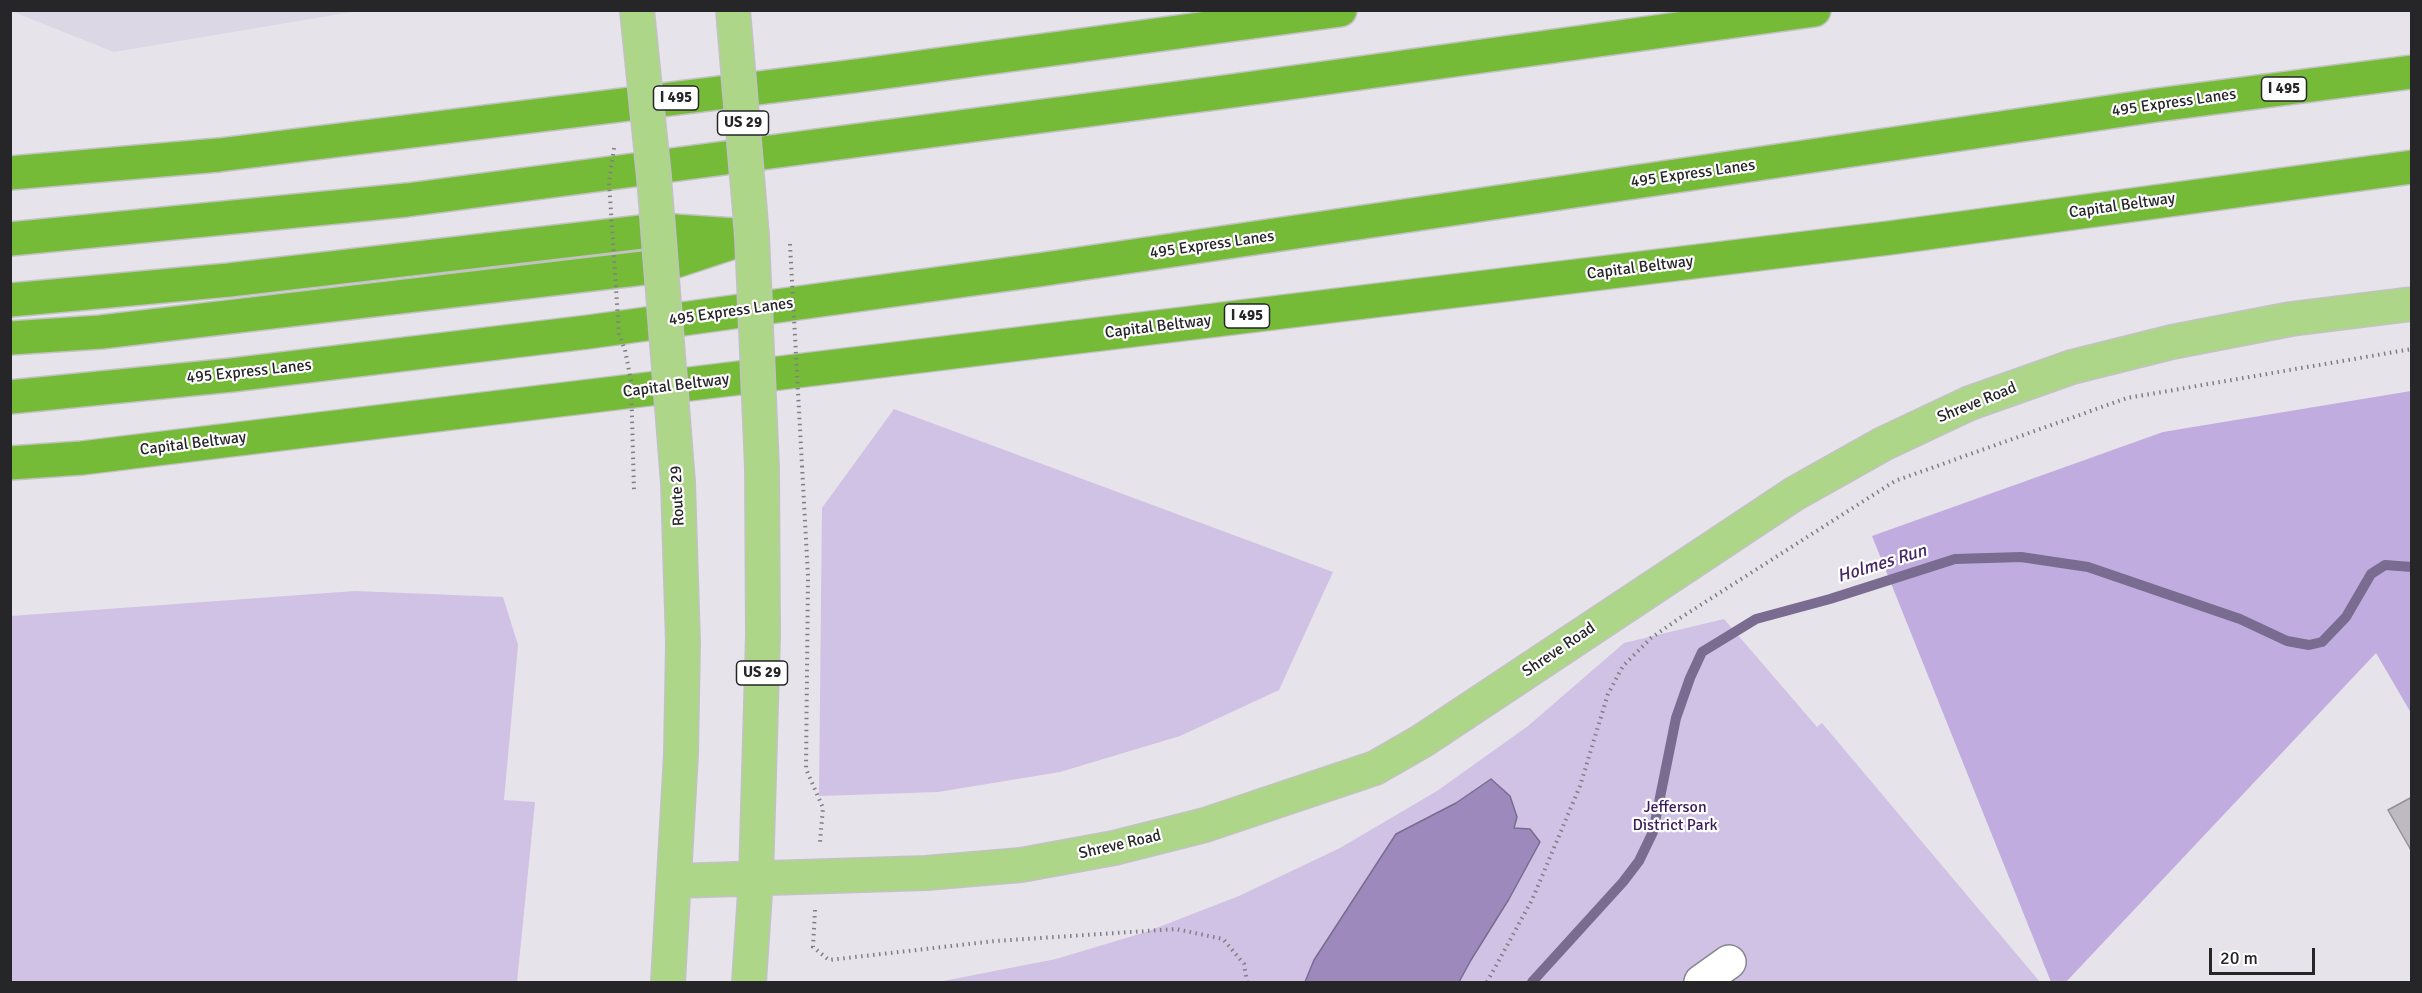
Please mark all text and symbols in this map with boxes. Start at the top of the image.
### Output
road number: I 495 [2262,77,2306,101]
street label: 495 Express Lanes [2111,85,2237,121]
road number: I 495 [654,86,698,110]
road number: US 29 [718,111,768,135]
street label: 495 Express Lanes [1630,156,1756,192]
street label: Capital Beltway [2068,189,2176,223]
street label: 495 Express Lanes [1149,227,1275,263]
street label: Capital Beltway [1586,252,1694,284]
street label: 495 Express Lanes [668,294,794,330]
road number: I 495 [1224,304,1270,328]
street label: Capital Beltway [1104,311,1212,343]
street label: 495 Express Lanes [186,356,312,388]
street label: Capital Beltway [622,370,730,402]
street label: Shreve Road [1935,378,2019,428]
street label: Capital Beltway [139,428,247,460]
street label: Route 29 [667,465,689,527]
water label: Holmes Run [1835,540,1929,588]
street label: Shreve Road [1519,619,1599,681]
road number: US 29 [736,661,788,685]
park label: Jefferson District Park [1632,798,1718,836]
street label: Shreve Road [1077,826,1163,864]
scale bar [2212,936,2318,974]
text: 20 m [2220,947,2258,969]

